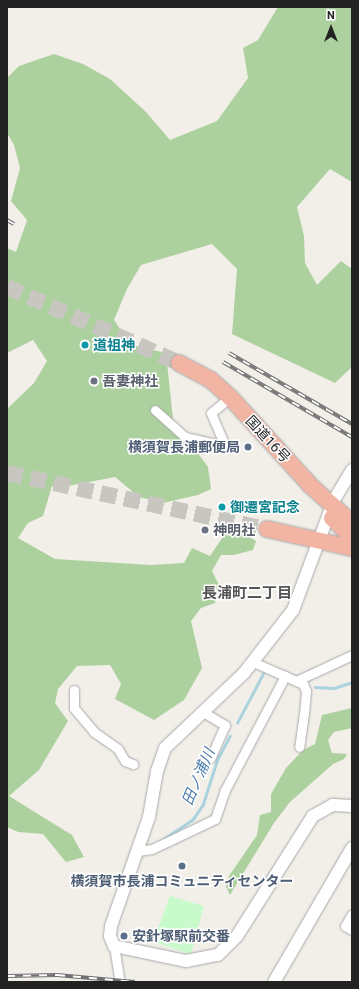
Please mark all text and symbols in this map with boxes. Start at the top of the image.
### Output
north arrow [311,8,351,48]
text: N [327,9,335,22]
place label: 道祖神 [93,337,135,353]
marker: 道祖神 [80,340,90,350]
place label: 吾妻神社 [102,373,158,389]
marker: 吾妻神社 [89,376,99,386]
street label: 国道16号 [242,412,294,466]
place label: 横須賀長浦郵便局 [128,439,240,455]
marker: 横須賀長浦郵便局 [243,442,253,452]
place label: 御遷宮記念 [230,499,300,515]
marker: 御遷宮記念 [217,502,227,512]
place label: 神明社 [213,522,255,538]
marker: 神明社 [200,525,210,535]
district label: 長浦町二丁目 [202,585,292,603]
water label: 田ノ浦川 [179,746,219,808]
marker: 横須賀市長浦コミュニティセンター [177,861,187,871]
place label: 横須賀市長浦コミュニティセンター [70,873,294,889]
place label: 安針塚駅前交番 [132,928,230,944]
marker: 安針塚駅前交番 [119,931,129,941]

